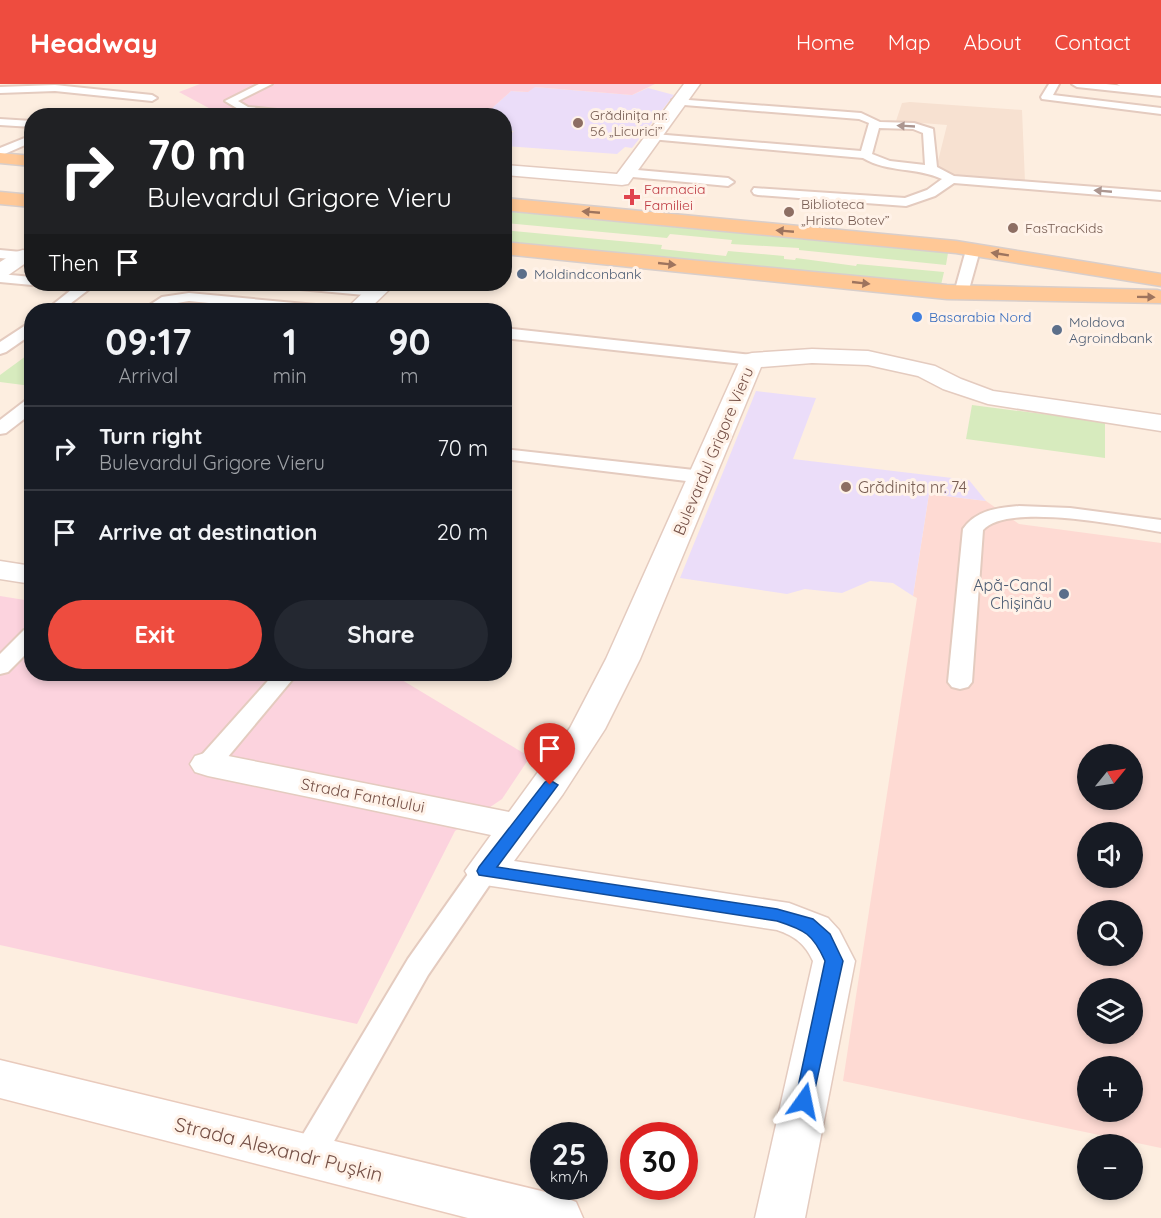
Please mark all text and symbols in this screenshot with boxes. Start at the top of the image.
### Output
text: Headway [30,25,158,60]
text: Home [796,29,855,55]
text: Map [888,29,931,55]
text: About [964,29,1022,55]
text: Contact [1055,29,1131,55]
place label: Grădinița nr. 56 „Licurici” [590,106,668,140]
marker: Grădinița nr. 56 „Licurici” [571,116,585,130]
one-way arrow [897,122,916,131]
text: 70 m [147,128,246,181]
icon: right [48,132,126,210]
text: Bulevardul Grigore Vieru [147,180,452,214]
place label: Farmacia Familiei [644,180,706,214]
one-way arrow [1093,186,1112,196]
marker: Farmacia Familiei [625,190,639,204]
place label: Biblioteca „Hristo Botev” [801,195,890,229]
marker: Biblioteca „Hristo Botev” [782,205,796,219]
one-way arrow [581,207,600,217]
place label: FasTracKids [1025,219,1103,237]
marker: FasTracKids [1006,221,1020,235]
one-way arrow [775,226,794,236]
icon: arrive [111,246,144,279]
text: Then [48,249,99,277]
one-way arrow [990,249,1009,258]
one-way arrow [657,259,676,269]
place label: Moldindconbank [534,265,642,283]
marker: Moldindconbank [515,267,529,281]
one-way arrow [851,279,870,288]
one-way arrow [1136,292,1155,301]
place label: Basarabia Nord [929,308,1031,326]
marker: Basarabia Nord [910,310,924,324]
place label: Moldova Agroindbank [1069,313,1152,347]
text: 09:17 [105,319,191,364]
text: 1 [283,319,297,364]
text: 90 [388,319,431,364]
marker: Moldova Agroindbank [1050,323,1064,337]
text: Arrival [118,363,178,388]
text: min [273,363,307,388]
text: m [400,363,419,388]
street label: Bulevardul Grigore Vieru [668,364,758,538]
text: Turn right [99,422,203,450]
icon: right [48,432,81,465]
text: 70 m [438,434,488,462]
text: Bulevardul Grigore Vieru [99,450,325,475]
place label: Grădinița nr. 74 [858,477,967,497]
marker: Grădinița nr. 74 [839,480,853,494]
icon: arrive [48,516,81,549]
text: Arrive at destination [99,518,317,546]
text: 20 m [437,518,488,546]
place label: Apă-Canal Chișinău [973,575,1052,613]
marker: Apă-Canal Chișinău [1057,587,1071,601]
button: Exit [48,600,262,669]
button: Share [274,600,488,669]
pin [524,723,575,785]
icon: arrive [533,732,566,765]
north arrow [1077,744,1143,810]
map controls [1077,744,1143,1200]
street label: Strada Fantalului [300,773,426,817]
button: sound [1077,822,1143,888]
button: search [1077,900,1143,966]
button: layers [1077,978,1143,1044]
button: + [1077,1056,1143,1122]
position arrow [772,1069,836,1133]
street label: Strada Alexandr Pușkin [172,1111,386,1187]
speed limit sign: 30 [620,1122,698,1200]
button: − [1077,1134,1143,1200]
text: 25 [552,1135,586,1173]
text: km/h [550,1167,588,1186]

